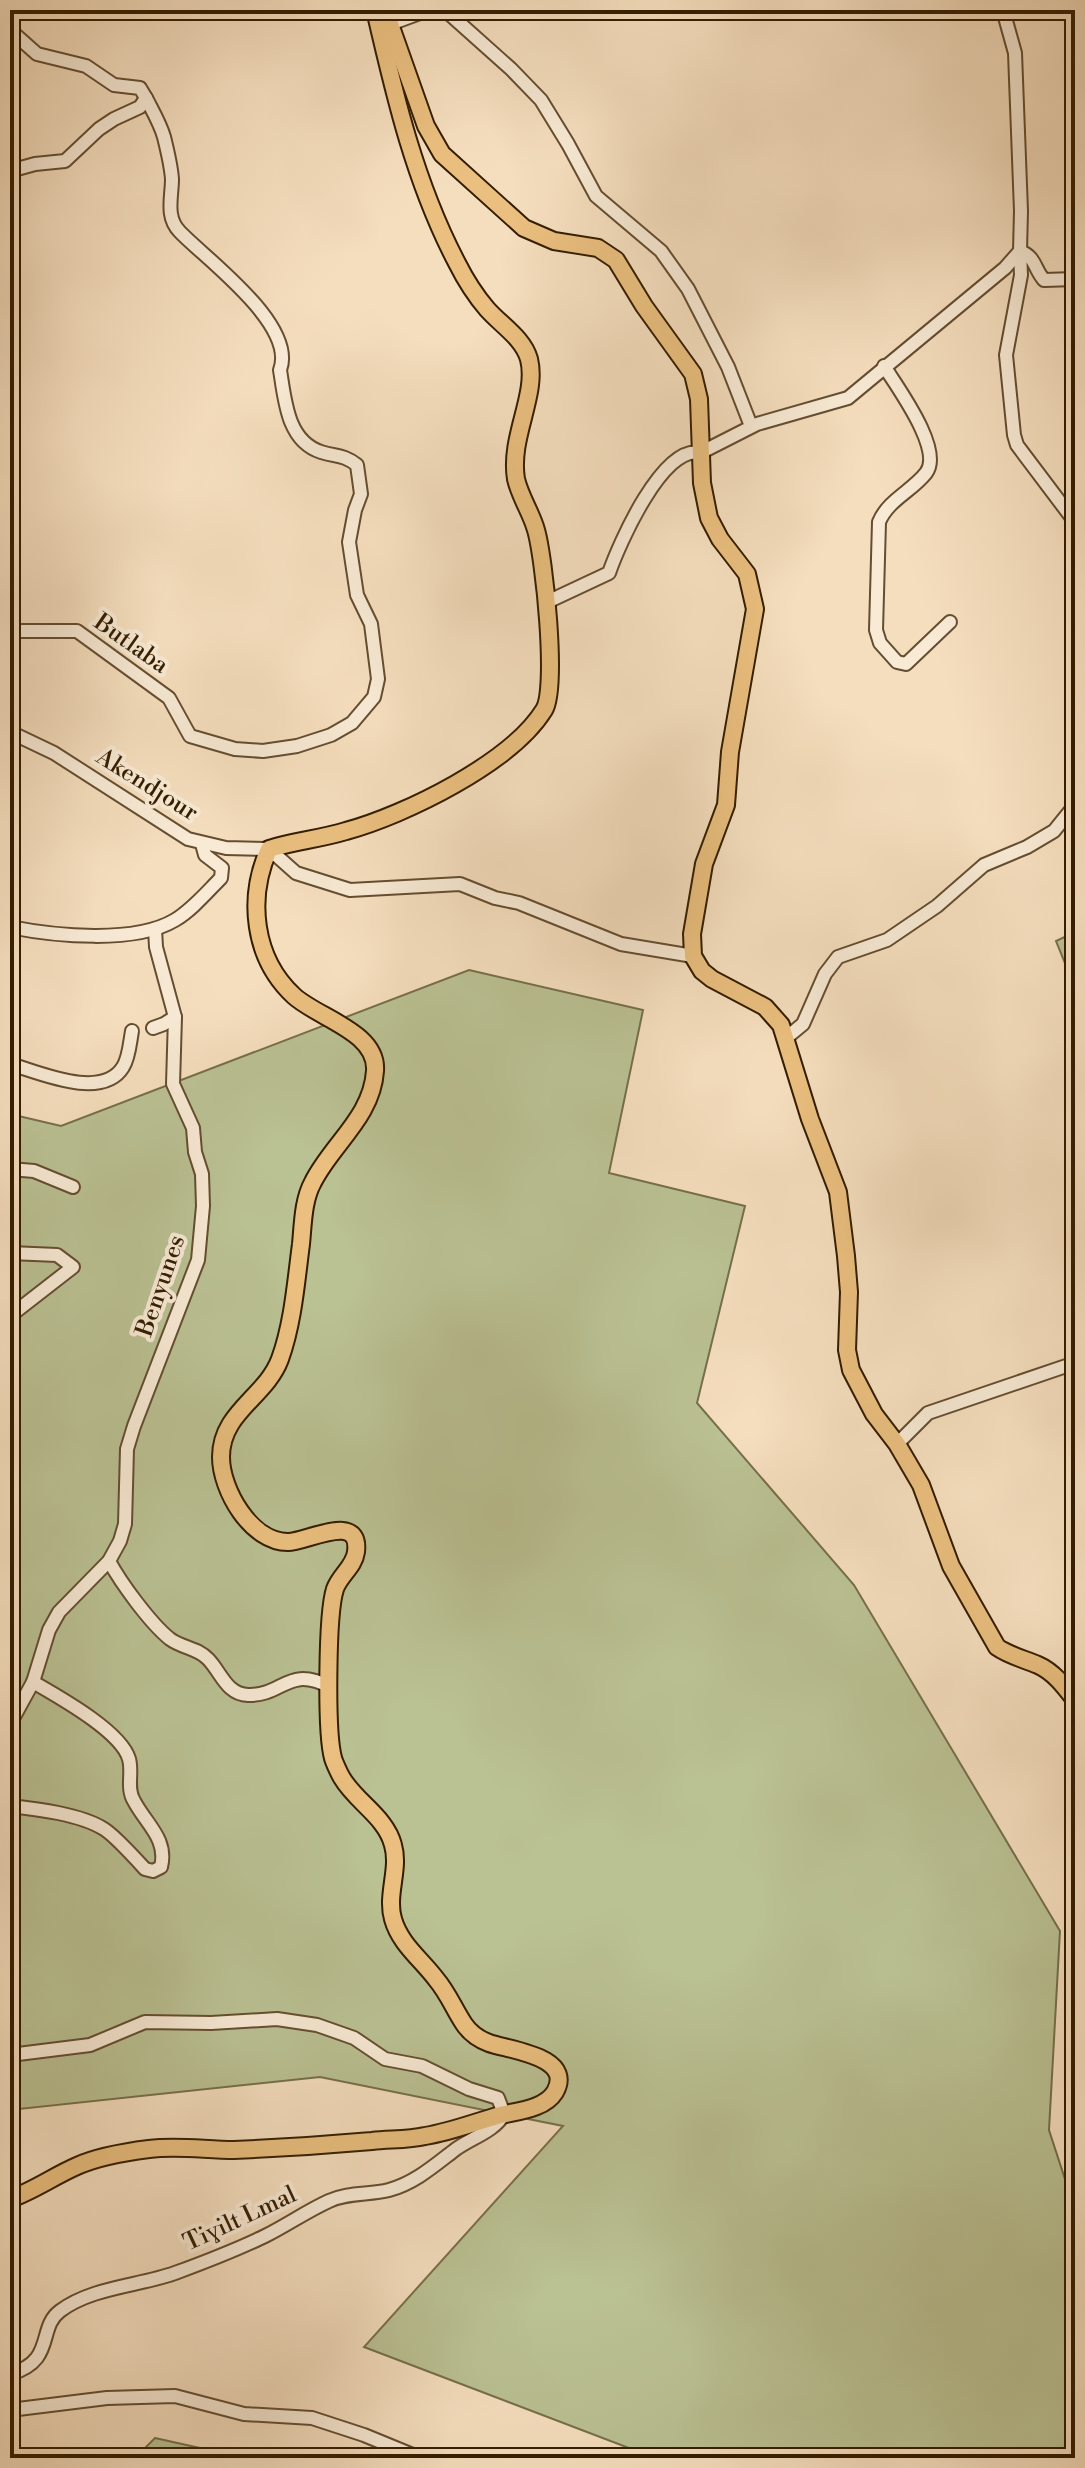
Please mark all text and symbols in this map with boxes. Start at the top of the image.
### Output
street label: Butlaba [87,607,175,681]
street label: Akendjour [90,741,203,828]
street label: Benyunes [129,1231,192,1342]
street label: Tiɣilt Lmal [179,2180,301,2258]

